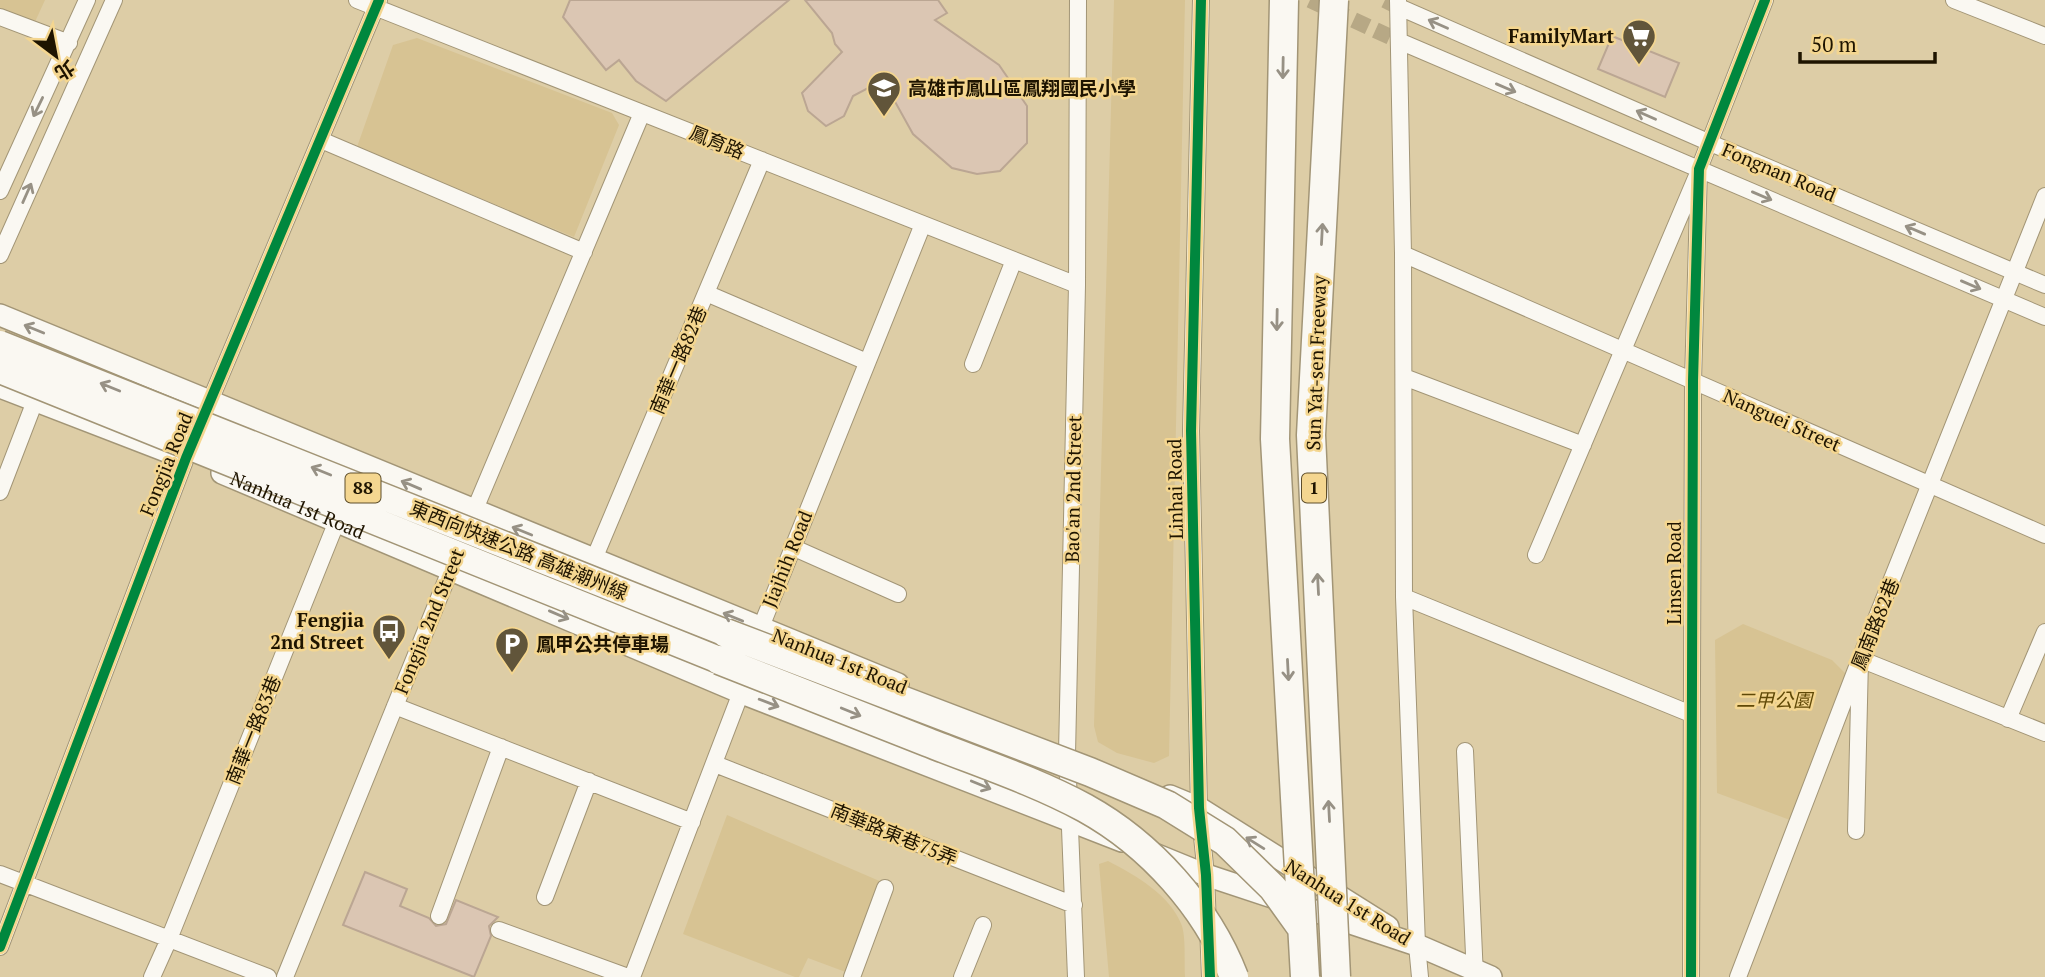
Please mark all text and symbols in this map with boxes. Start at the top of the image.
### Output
one-way arrow [1427,17,1449,30]
supermarket icon: FamilyMart [1620,17,1658,66]
north arrow [21,21,91,91]
scale bar [1800,21,1935,65]
place label: FamilyMart [1508,23,1614,48]
text: 50 m [1811,30,1857,58]
text: 北 [51,55,80,86]
one-way arrow [1276,56,1289,79]
school or university icon: 高雄市鳳山區鳳翔國民小學 [865,69,903,118]
place label: 高雄市鳳山區鳳翔國民小學 [908,75,1136,100]
one-way arrow [1495,82,1516,95]
one-way arrow [31,96,45,117]
one-way arrow [1636,108,1657,121]
street label: 鳳育路 [686,119,748,164]
street label: Fongnan Road [1718,136,1840,207]
one-way arrow [21,182,34,204]
one-way arrow [1751,190,1772,203]
one-way arrow [1904,222,1926,235]
one-way arrow [1316,223,1329,246]
street label: Sun Yat-sen Freeway [1300,275,1331,451]
one-way arrow [1960,279,1982,292]
street label: 南華一路82巷 [644,302,712,418]
one-way arrow [1271,308,1284,331]
one-way arrow [23,321,45,334]
one-way arrow [99,380,121,393]
street label: Nanguei Street [1719,382,1845,457]
street label: Fongjia Road [133,408,198,519]
street label: Bao'an 2nd Street [1059,415,1086,563]
street label: Linhai Road [1161,438,1188,540]
one-way arrow [310,464,332,477]
street label: Nanhua 1st Road [227,465,369,544]
road number: 88 [346,474,380,502]
road number: 1 [1302,474,1326,502]
one-way arrow [400,478,422,491]
street label: 東西向快速公路 高雄潮州線 [407,494,632,605]
street label: Jiajhih Road [756,506,817,611]
street label: Linsen Road [1661,521,1686,625]
one-way arrow [512,523,534,536]
street label: Fongjia 2nd Street [388,544,469,697]
one-way arrow [1312,572,1325,595]
street label: 鳳南路82巷 [1845,575,1904,673]
place label: Fengjia 2nd Street [270,607,364,654]
one-way arrow [547,609,569,622]
one-way arrow [723,609,744,622]
bus stop icon: Fengjia 2nd Street [370,612,408,661]
street label: Nanhua 1st Road [769,622,912,699]
parking icon: 鳳甲公共停車場 [493,625,531,674]
place label: 鳳甲公共停車場 [536,631,669,656]
one-way arrow [1281,658,1294,681]
street label: 南華一路83巷 [219,672,286,788]
park label: 二甲公園 [1736,687,1815,712]
one-way arrow [757,697,779,710]
one-way arrow [839,706,861,719]
one-way arrow [969,780,991,793]
street label: 南華路東巷75弄 [827,797,961,870]
one-way arrow [1322,800,1335,823]
one-way arrow [1246,836,1266,850]
street label: Nanhua 1st Road [1281,853,1416,950]

